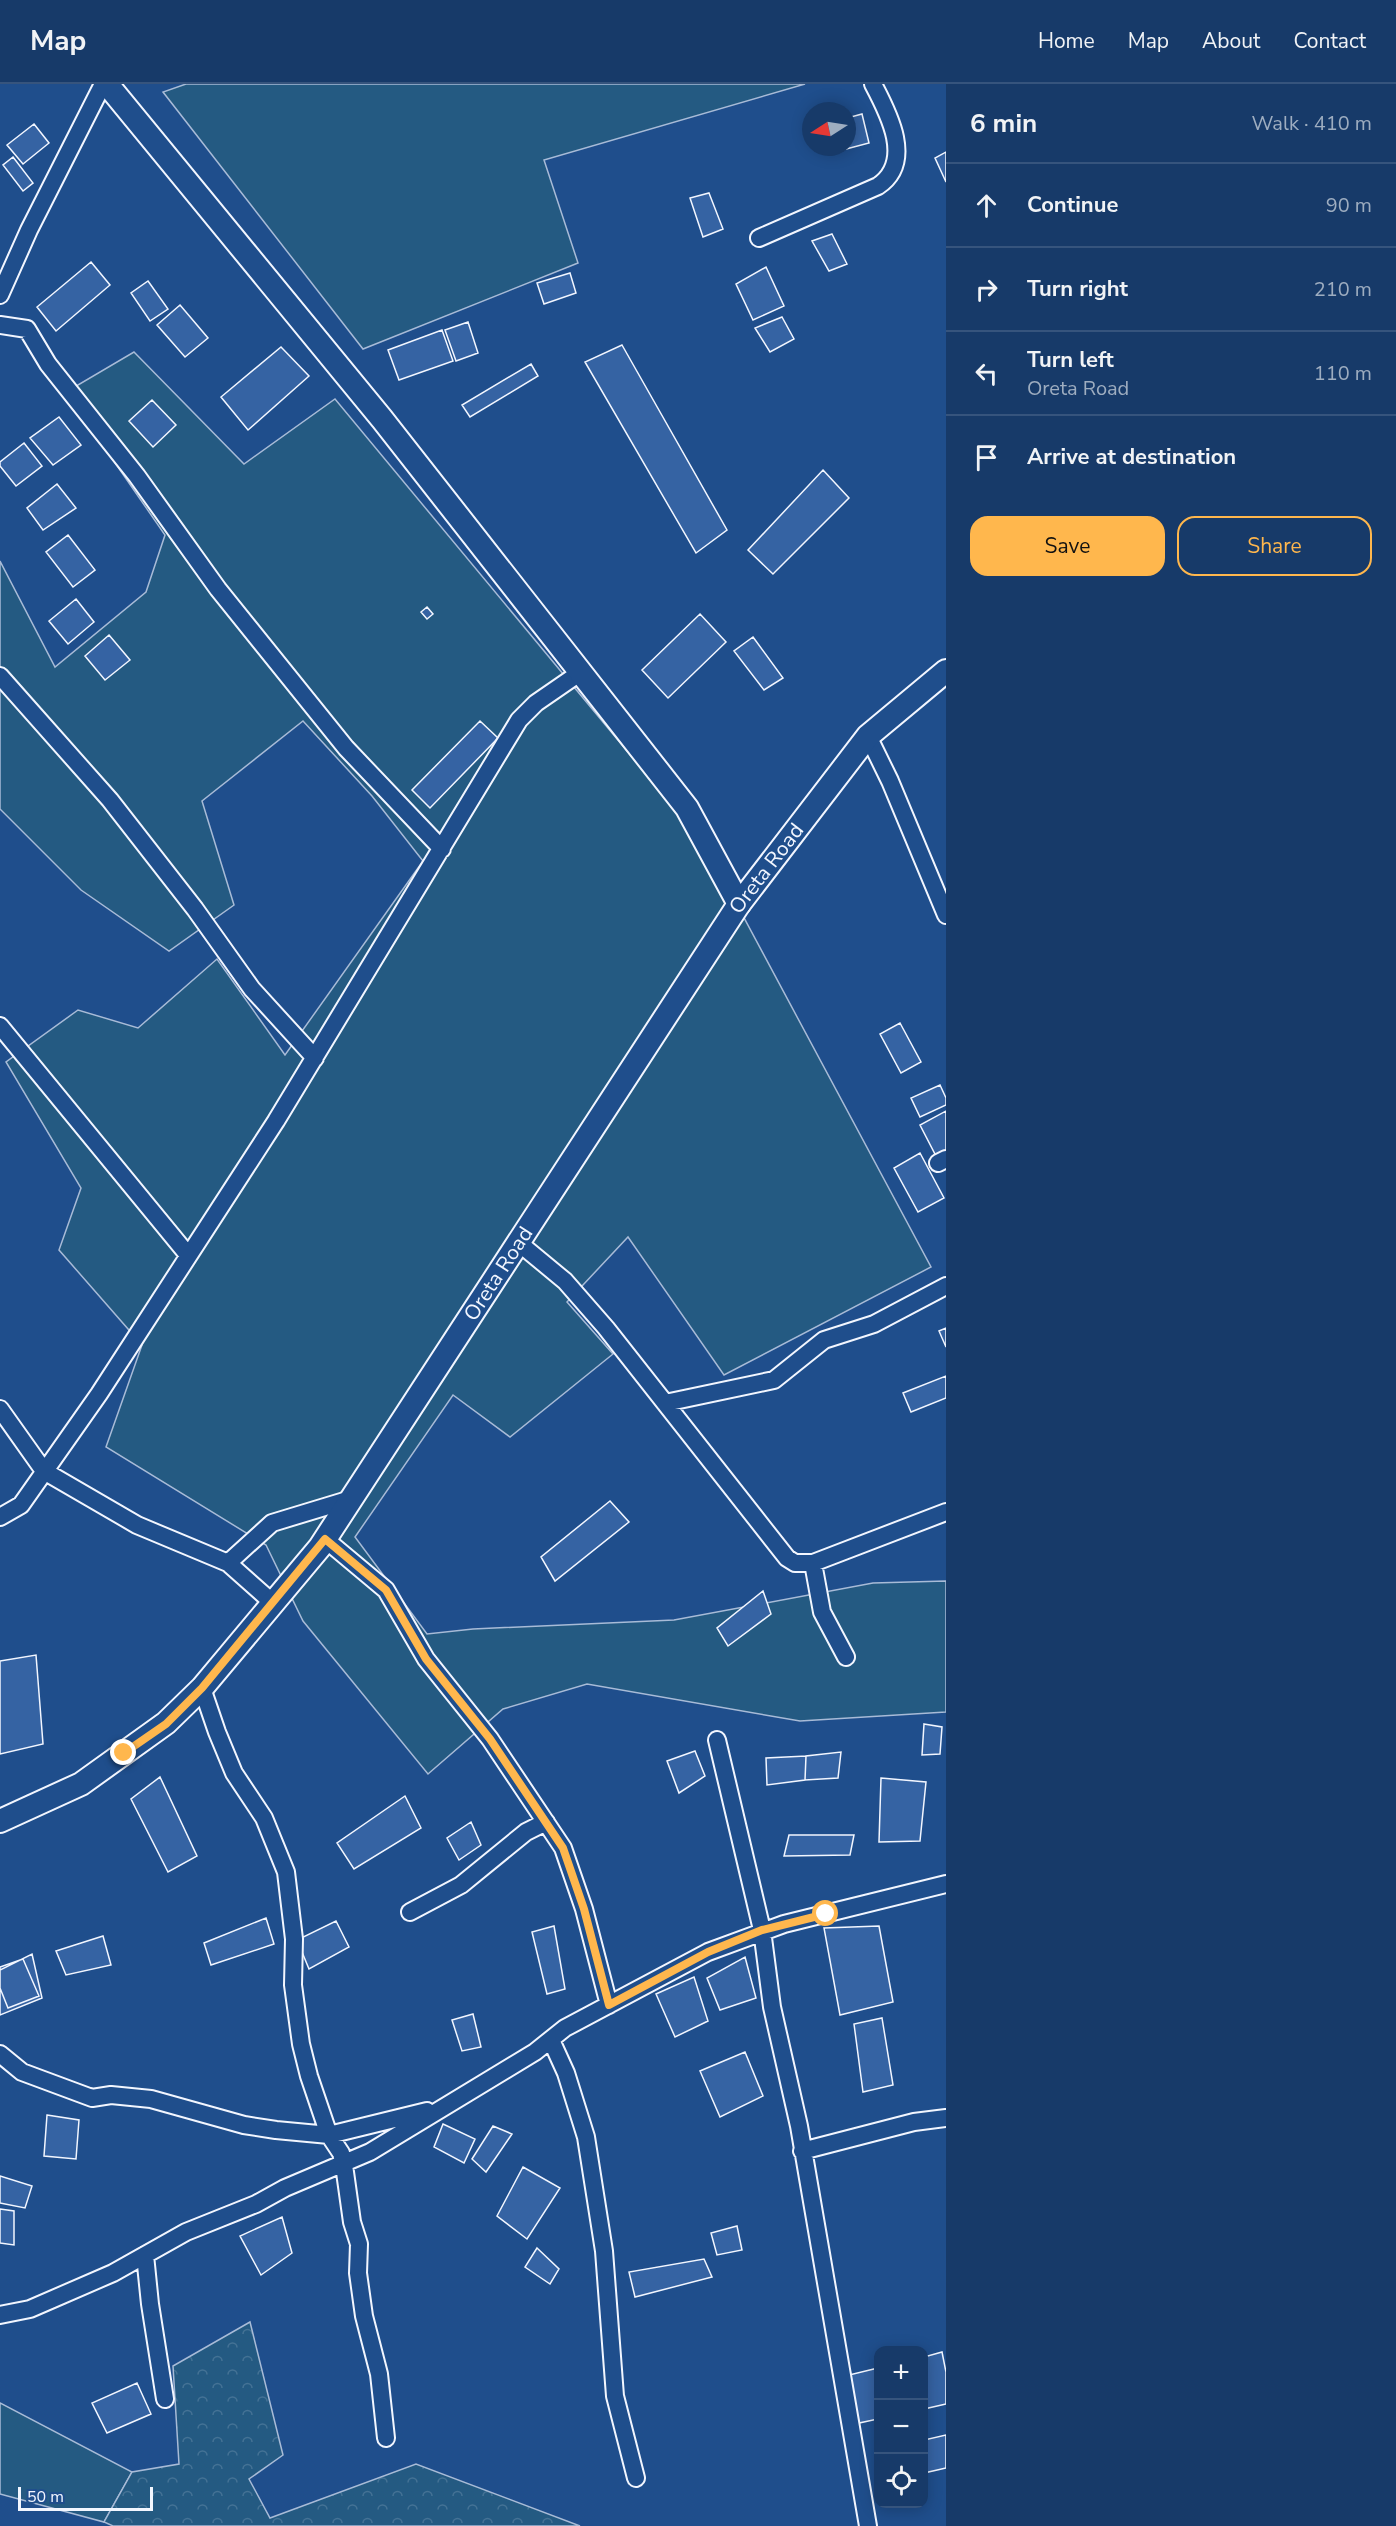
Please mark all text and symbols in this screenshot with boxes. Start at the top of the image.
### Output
text: Map [30,22,86,60]
text: Home [1038,27,1095,55]
text: Map [1128,27,1169,55]
text: About [1202,27,1260,55]
text: Contact [1293,27,1366,55]
north arrow [802,102,856,156]
text: 6 min [970,106,1037,141]
text: Walk · 410 m [1252,110,1372,137]
icon: ahead [970,189,1003,222]
text: Continue [1027,190,1118,220]
text: 90 m [1326,192,1372,219]
icon: right [970,273,1003,306]
text: Turn right [1027,274,1128,304]
text: 210 m [1314,276,1372,303]
text: Turn left [1027,345,1114,375]
icon: left [970,357,1003,390]
text: 110 m [1314,360,1372,387]
text: Oreta Road [1027,375,1129,402]
icon: arrive [970,441,1003,474]
text: Arrive at destination [1027,442,1236,472]
button: Save [970,516,1165,576]
button: Share [1177,516,1372,576]
street label: Oreta Road [722,817,810,919]
street label: Oreta Road [457,1221,539,1326]
route end [110,1739,136,1765]
route start [812,1900,838,1926]
map controls [874,2346,928,2508]
button: + [874,2346,928,2400]
button: − [874,2400,928,2454]
button: locate [874,2454,928,2508]
scale bar [18,2484,153,2512]
text: 50 m [27,2486,64,2508]

